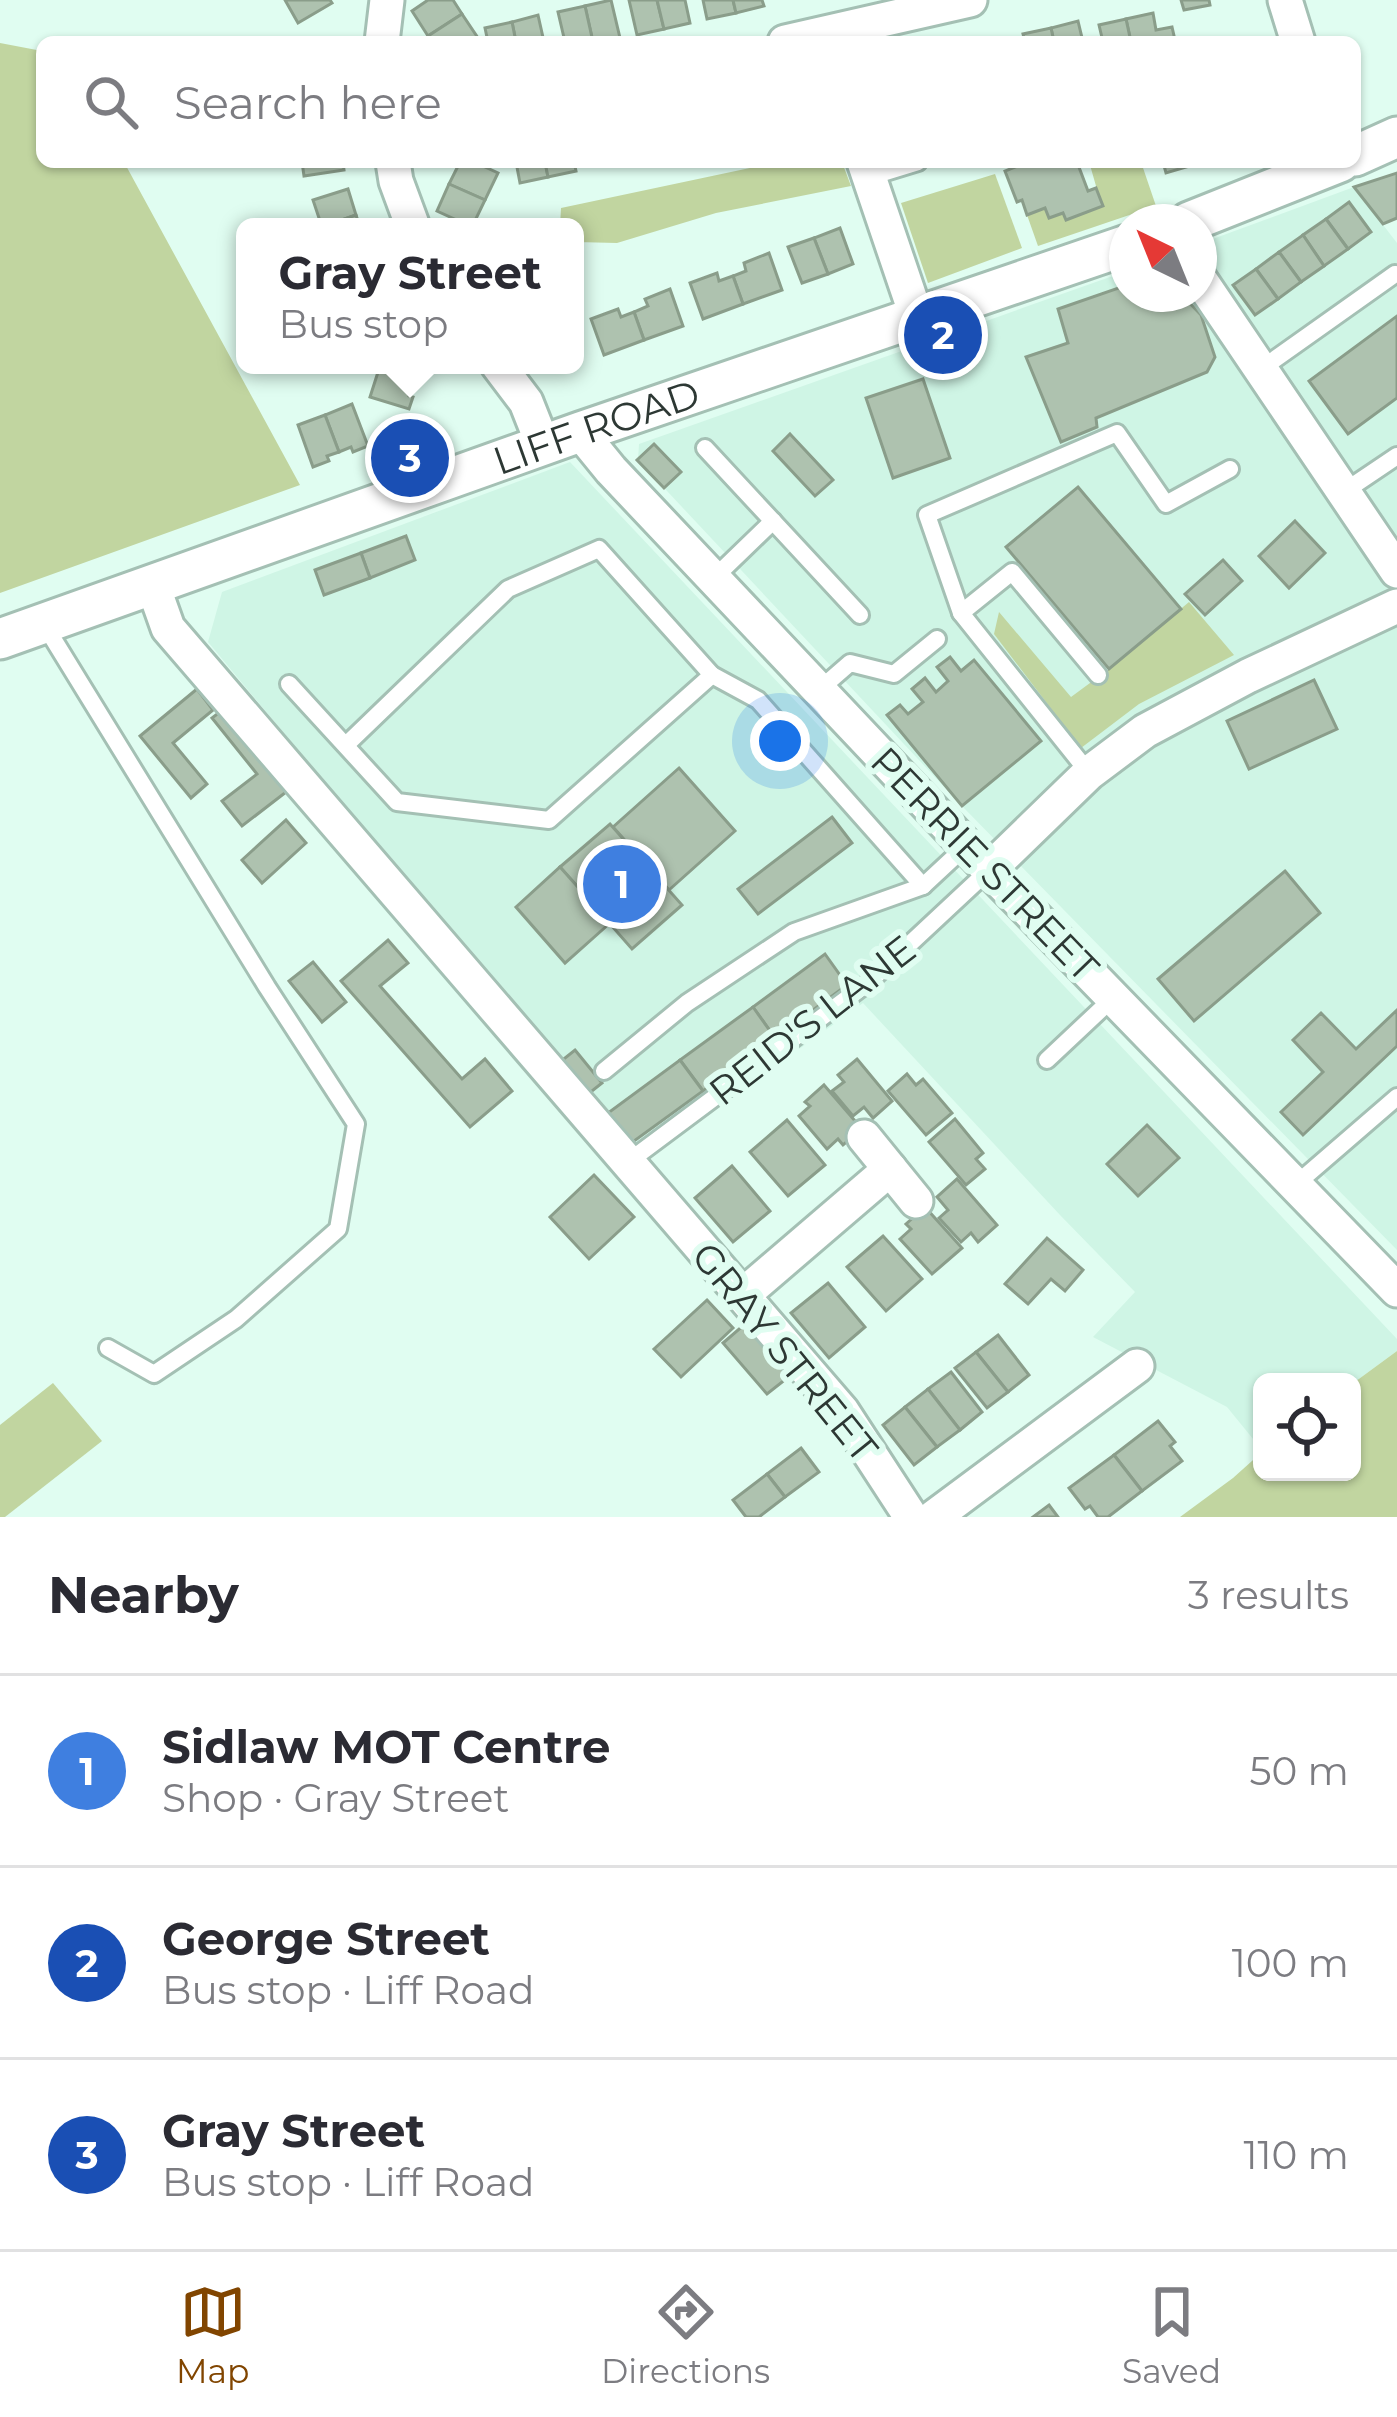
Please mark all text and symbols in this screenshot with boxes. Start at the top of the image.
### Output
search box [36,36,1361,168]
icon: search [78,69,144,135]
text: Search here [174,75,442,130]
north arrow [1109,204,1217,312]
popup [236,218,584,374]
text: Gray Street [279,245,542,300]
pin: 2 [904,290,982,380]
text: Bus stop [279,300,448,348]
street label: LIFF ROAD [487,369,706,485]
pin: 3 [371,413,449,503]
your location [750,711,810,771]
street label: PERRIE STREET [861,737,1109,992]
pin: 1 [583,839,661,929]
street label: REID'S LANE [699,925,925,1115]
street label: GRAY STREET [682,1233,888,1472]
map controls [1253,1373,1361,1481]
button: locate [1253,1373,1361,1481]
text: Nearby [48,1564,239,1626]
text: 3 results [1188,1571,1349,1619]
text: Sidlaw MOT Centre [162,1719,610,1774]
text: 1 [79,1747,95,1795]
text: 50 m [1250,1747,1349,1795]
text: Shop · Gray Street [162,1774,509,1822]
text: George Street [162,1911,490,1966]
text: 2 [75,1939,99,1987]
text: 100 m [1232,1939,1349,1987]
text: Bus stop · Liff Road [162,1966,534,2014]
text: Gray Street [162,2103,425,2158]
text: 3 [75,2131,99,2179]
text: 110 m [1243,2131,1349,2179]
text: Bus stop · Liff Road [162,2158,534,2206]
tab: Map [176,2279,249,2391]
tab: Directions [601,2279,770,2391]
tab: Saved [1122,2279,1221,2391]

